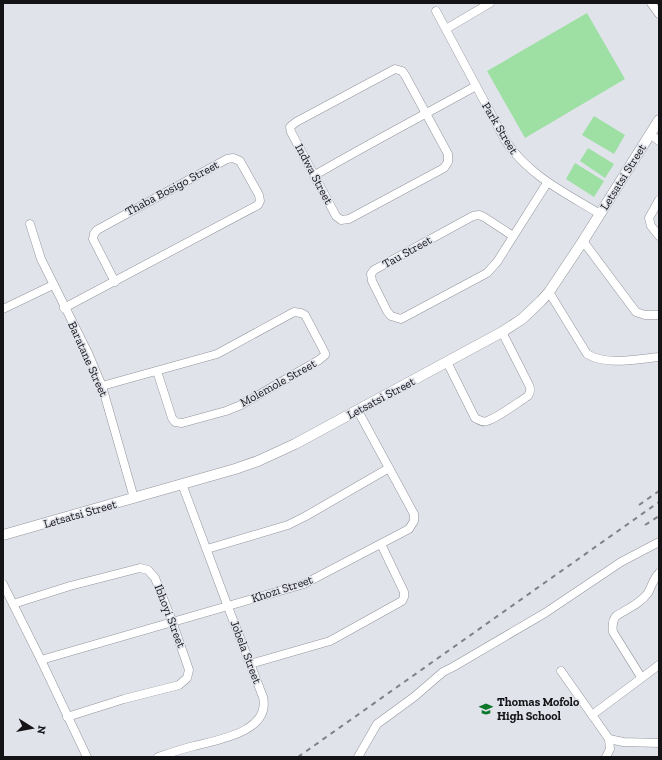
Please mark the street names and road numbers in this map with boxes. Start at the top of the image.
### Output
street label: Park Street [479,99,521,157]
street label: Indwa Street [292,141,336,207]
street label: Letsatsi Street [597,141,649,213]
street label: Thaba Bosigo Street [123,157,222,219]
street label: Tau Street [380,233,434,271]
street label: Baratane Street [65,319,111,399]
street label: Molemole Street [237,356,319,410]
street label: Letsatsi Street [345,374,418,422]
street label: Letsatsi Street [42,497,119,531]
street label: Khozi Street [249,572,315,606]
street label: Ibhoyi Street [151,582,189,650]
street label: Jobela Street [228,618,265,686]

